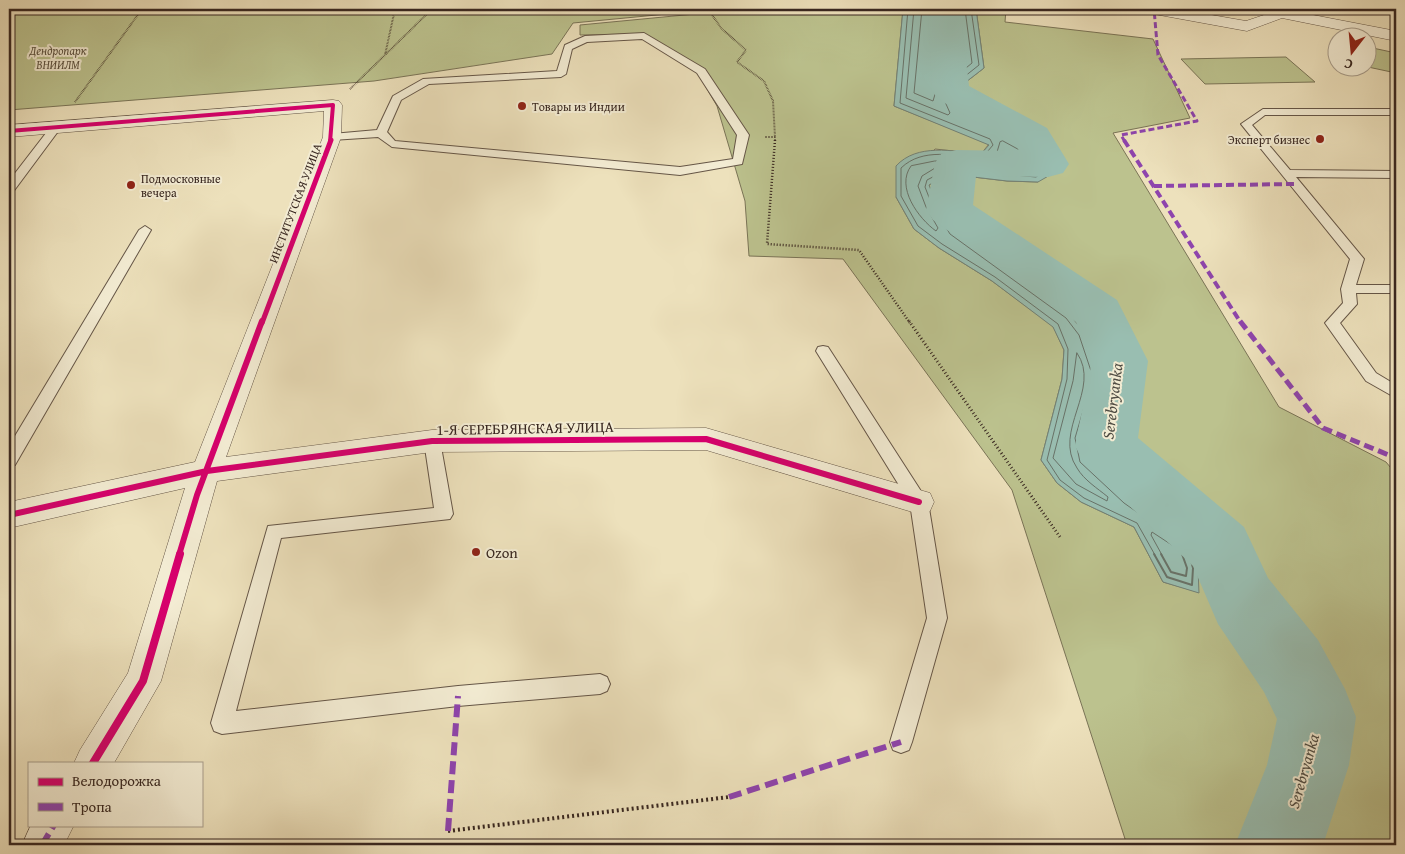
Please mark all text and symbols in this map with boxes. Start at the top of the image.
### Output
north arrow [1328,28,1378,78]
park label: Дендропарк ВНИИЛМ [28,42,87,73]
text: С [1342,54,1355,75]
place label: Товары из Индии [532,98,625,115]
marker: Товары из Индии [516,100,528,112]
place label: Эксперт бизнес [1228,131,1311,148]
marker: Эксперт бизнес [1314,133,1326,145]
street label: ИНСТИТУТСКАЯ УЛИЦА [264,140,326,265]
place label: Подмосковные вечера [141,170,221,201]
marker: Подмосковные вечера [125,179,137,191]
water label: Serebryanka [1095,361,1129,440]
street label: 1-Я СЕРЕБРЯНСКАЯ УЛИЦА [436,416,614,440]
place label: Ozon [486,542,518,563]
marker: Ozon [470,546,482,558]
water label: Serebryanka [1281,730,1325,811]
legend [28,762,202,826]
text: Велодорожка [72,770,162,791]
text: Тропа [72,796,113,817]

